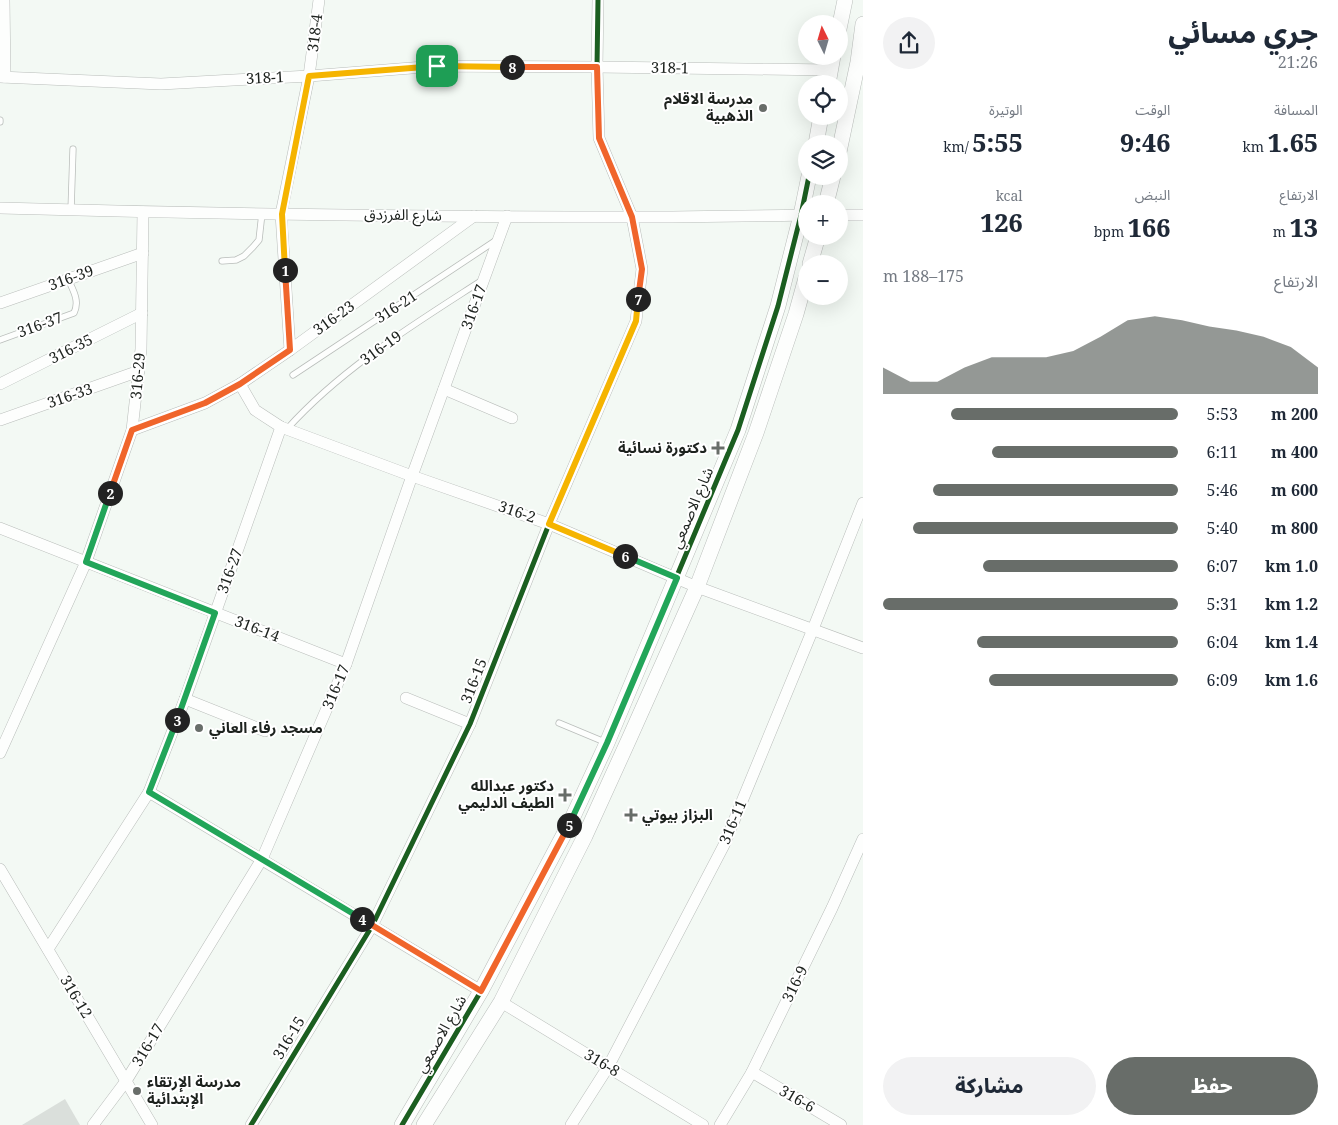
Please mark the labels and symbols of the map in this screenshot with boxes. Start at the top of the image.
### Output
street label: 318-4 [302,12,326,53]
north arrow [798,15,848,65]
pin [416,45,458,87]
pin: 8 [500,54,524,80]
street label: 318-1 [651,57,689,77]
street label: 318-1 [245,66,285,88]
place label: مدرسة الاقلام الذهبية [664,88,753,125]
marker: مدرسة الاقلام الذهبية [757,102,769,114]
street label: شارع الفرزدق [364,203,442,228]
pin: 1 [272,258,298,282]
street label: 316-39 [45,260,96,294]
street label: 316-17 [456,281,490,332]
street label: 316-21 [370,285,420,327]
pin: 7 [626,286,650,312]
street label: 316-23 [309,295,358,339]
street label: 316-37 [14,307,65,341]
street label: 316-19 [356,325,405,369]
street label: 316-35 [45,329,96,368]
street label: 316-29 [125,352,149,400]
street label: 316-33 [44,378,95,412]
place label: دكتورة نسائية [618,437,707,457]
marker: دكتورة نسائية [711,441,725,455]
street label: شارع الاصمعي [665,464,720,553]
pin: 2 [98,480,122,506]
street label: 316-2 [496,495,539,527]
pin: 6 [612,544,638,568]
street label: 316-27 [212,545,246,596]
street label: 316-14 [232,610,283,646]
street label: 316-15 [455,655,491,706]
street label: 316-17 [317,661,353,712]
pin: 3 [164,708,190,732]
place label: مسجد رفاء العاني [209,717,323,739]
marker: مسجد رفاء العاني [193,722,205,734]
place label: دكتور عبدالله الطيف الدليمي [458,775,554,814]
marker: دكتور عبدالله الطيف الدليمي [558,788,572,802]
street label: 316-11 [714,796,750,847]
place label: البزاز بيوتي [642,804,713,826]
marker: البزاز بيوتي [624,808,638,822]
pin: 5 [556,812,582,838]
pin: 4 [350,906,374,932]
street label: 316-9 [777,962,811,1005]
street label: 316-12 [56,971,97,1022]
street label: شارع الاصمعي [410,991,473,1077]
street label: 316-15 [268,1012,309,1063]
street label: 316-17 [127,1019,168,1070]
street label: 316-8 [581,1044,624,1081]
place label: مدرسة الإرتقاء الإبتدائية [147,1071,241,1109]
street label: 316-6 [776,1080,819,1116]
marker: مدرسة الإرتقاء الإبتدائية [131,1085,143,1097]

